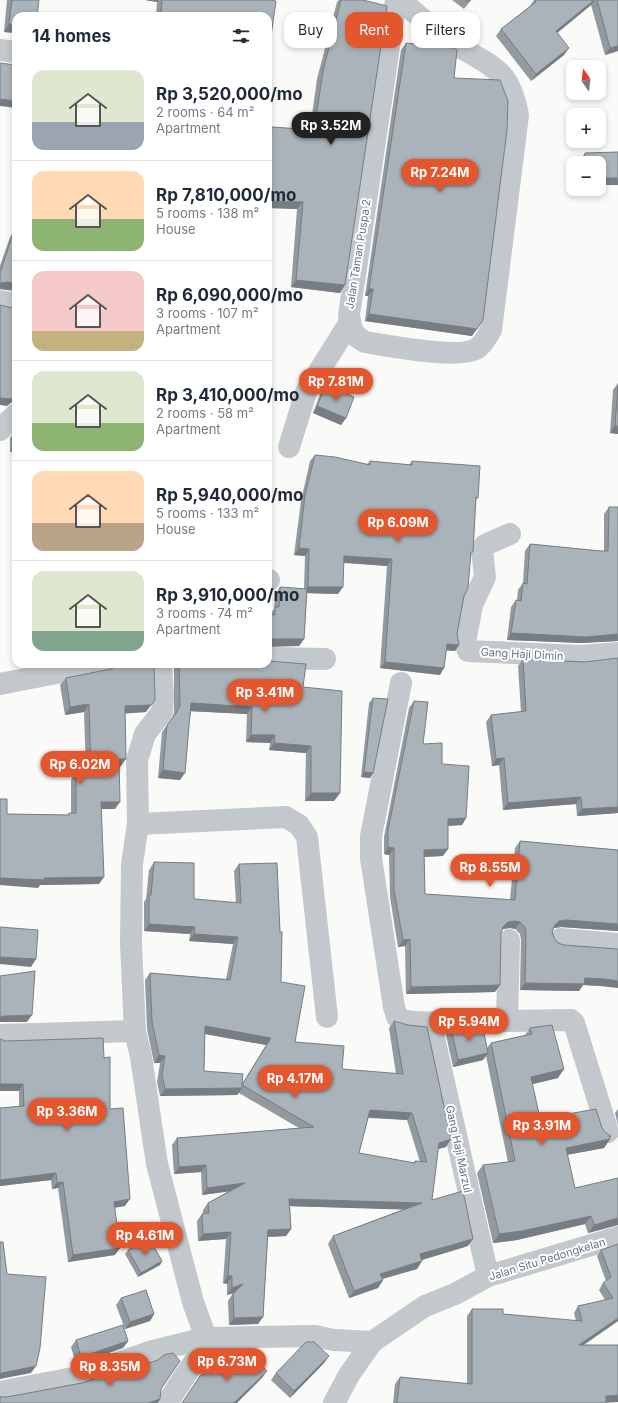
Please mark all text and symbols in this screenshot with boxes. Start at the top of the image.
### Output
chip: Buy [284,12,337,48]
chip: Rent [345,12,403,48]
chip: Filters [411,12,480,48]
icon: filters [230,25,252,47]
text: 14 homes [32,26,111,46]
north arrow [566,60,606,100]
map controls [566,60,606,196]
text: Rp 3,520,000/mo [156,84,303,104]
icon: home [64,86,112,134]
text: 2 rooms · 64 m² [156,104,254,120]
button: + [566,108,606,148]
pin: Rp 3.52M [290,112,372,146]
text: Rp 3.52M [301,117,361,133]
text: Apartment [156,120,221,136]
button: − [566,156,606,196]
pin: Rp 7.24M [399,159,481,193]
text: Rp 7.24M [411,164,469,180]
text: Rp 7,810,000/mo [156,185,296,205]
icon: home [64,187,112,235]
street label: Jalan Taman Puspa 2 [342,198,374,310]
text: 5 rooms · 138 m² [156,205,259,221]
text: House [156,221,196,237]
text: Rp 6,090,000/mo [156,285,303,305]
icon: home [64,287,112,335]
text: 3 rooms · 107 m² [156,305,259,321]
text: Apartment [156,321,221,337]
pin: Rp 7.81M [295,368,377,402]
text: Rp 7.81M [308,373,364,389]
text: Rp 3,410,000/mo [156,385,299,405]
icon: home [64,387,112,435]
text: 2 rooms · 58 m² [156,405,254,421]
text: Apartment [156,421,221,437]
text: Rp 5,940,000/mo [156,485,303,505]
icon: home [64,487,112,535]
text: 5 rooms · 133 m² [156,505,259,521]
pin: Rp 6.09M [357,509,439,543]
text: Rp 6.09M [367,514,429,530]
text: House [156,521,196,537]
text: Rp 3,910,000/mo [156,585,299,605]
icon: home [64,587,112,635]
text: 3 rooms · 74 m² [156,605,253,621]
text: Apartment [156,621,221,637]
street label: Gang Haji Dimin [480,645,564,663]
pin: Rp 3.41M [224,679,306,713]
text: Rp 3.41M [236,684,294,700]
pin: Rp 6.02M [39,751,121,785]
text: Rp 6.02M [50,756,110,772]
pin: Rp 8.55M [449,854,531,888]
text: Rp 8.55M [460,859,521,875]
pin: Rp 5.94M [428,1008,510,1042]
text: Rp 5.94M [438,1013,500,1029]
pin: Rp 4.17M [254,1065,336,1099]
text: Rp 4.17M [267,1070,323,1086]
pin: Rp 3.36M [26,1098,108,1132]
text: Rp 3.36M [37,1103,97,1119]
street label: Gang Haji Marzul [443,1104,475,1194]
pin: Rp 3.91M [501,1112,583,1146]
text: Rp 3.91M [513,1117,571,1133]
pin: Rp 4.61M [104,1222,186,1256]
text: Rp 4.61M [116,1227,174,1243]
street label: Jalan Situ Pedongkelan [487,1235,607,1283]
pin: Rp 6.73M [186,1348,268,1382]
pin: Rp 8.35M [69,1353,151,1387]
text: Rp 6.73M [197,1353,257,1369]
text: Rp 8.35M [80,1358,140,1374]

